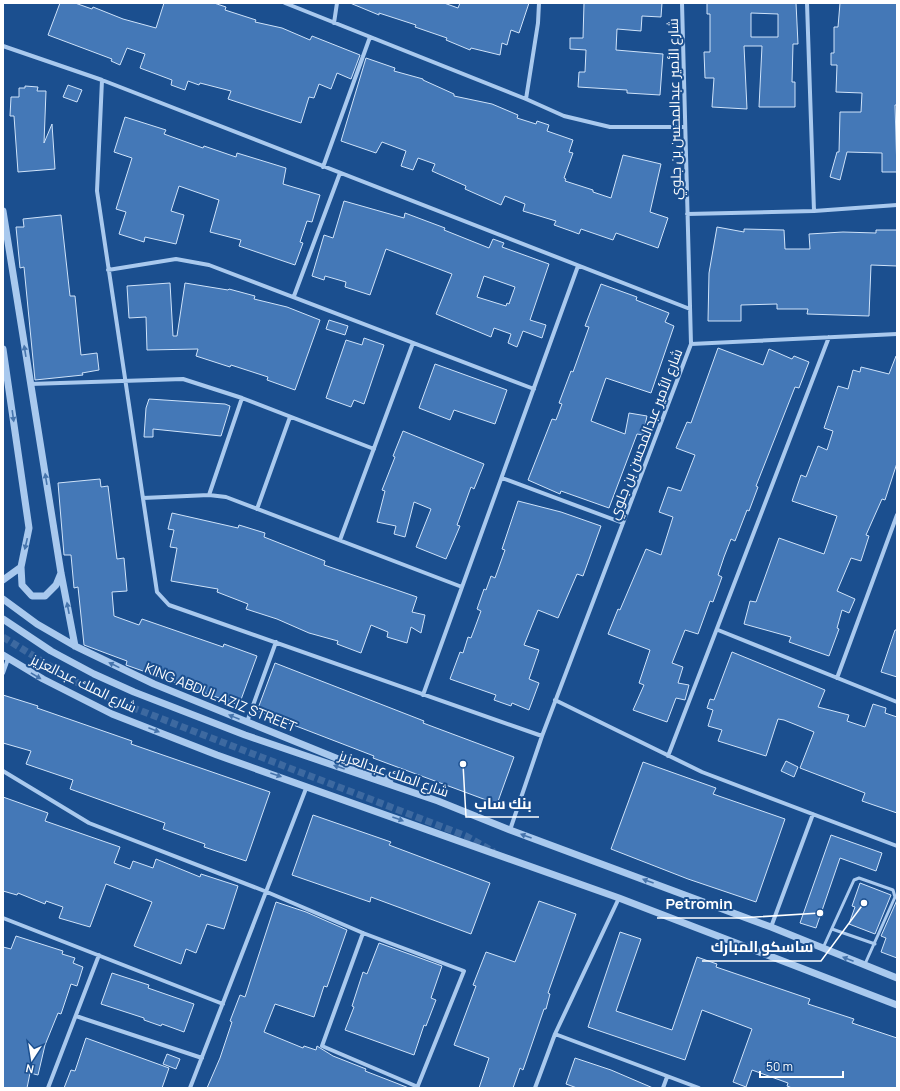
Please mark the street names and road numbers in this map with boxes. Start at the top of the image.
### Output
street label: شارع الأمير عبدالمحسن بن جلوي [663,18,688,200]
street label: شارع الأمير عبدالمحسن بن جلوي [604,346,689,523]
street label: شارع الملك عبدالعزيز [27,649,140,717]
street label: KING ABDUL AZIZ STREET [142,658,300,736]
street label: شارع الملك عبدالعزيز [335,745,452,801]

